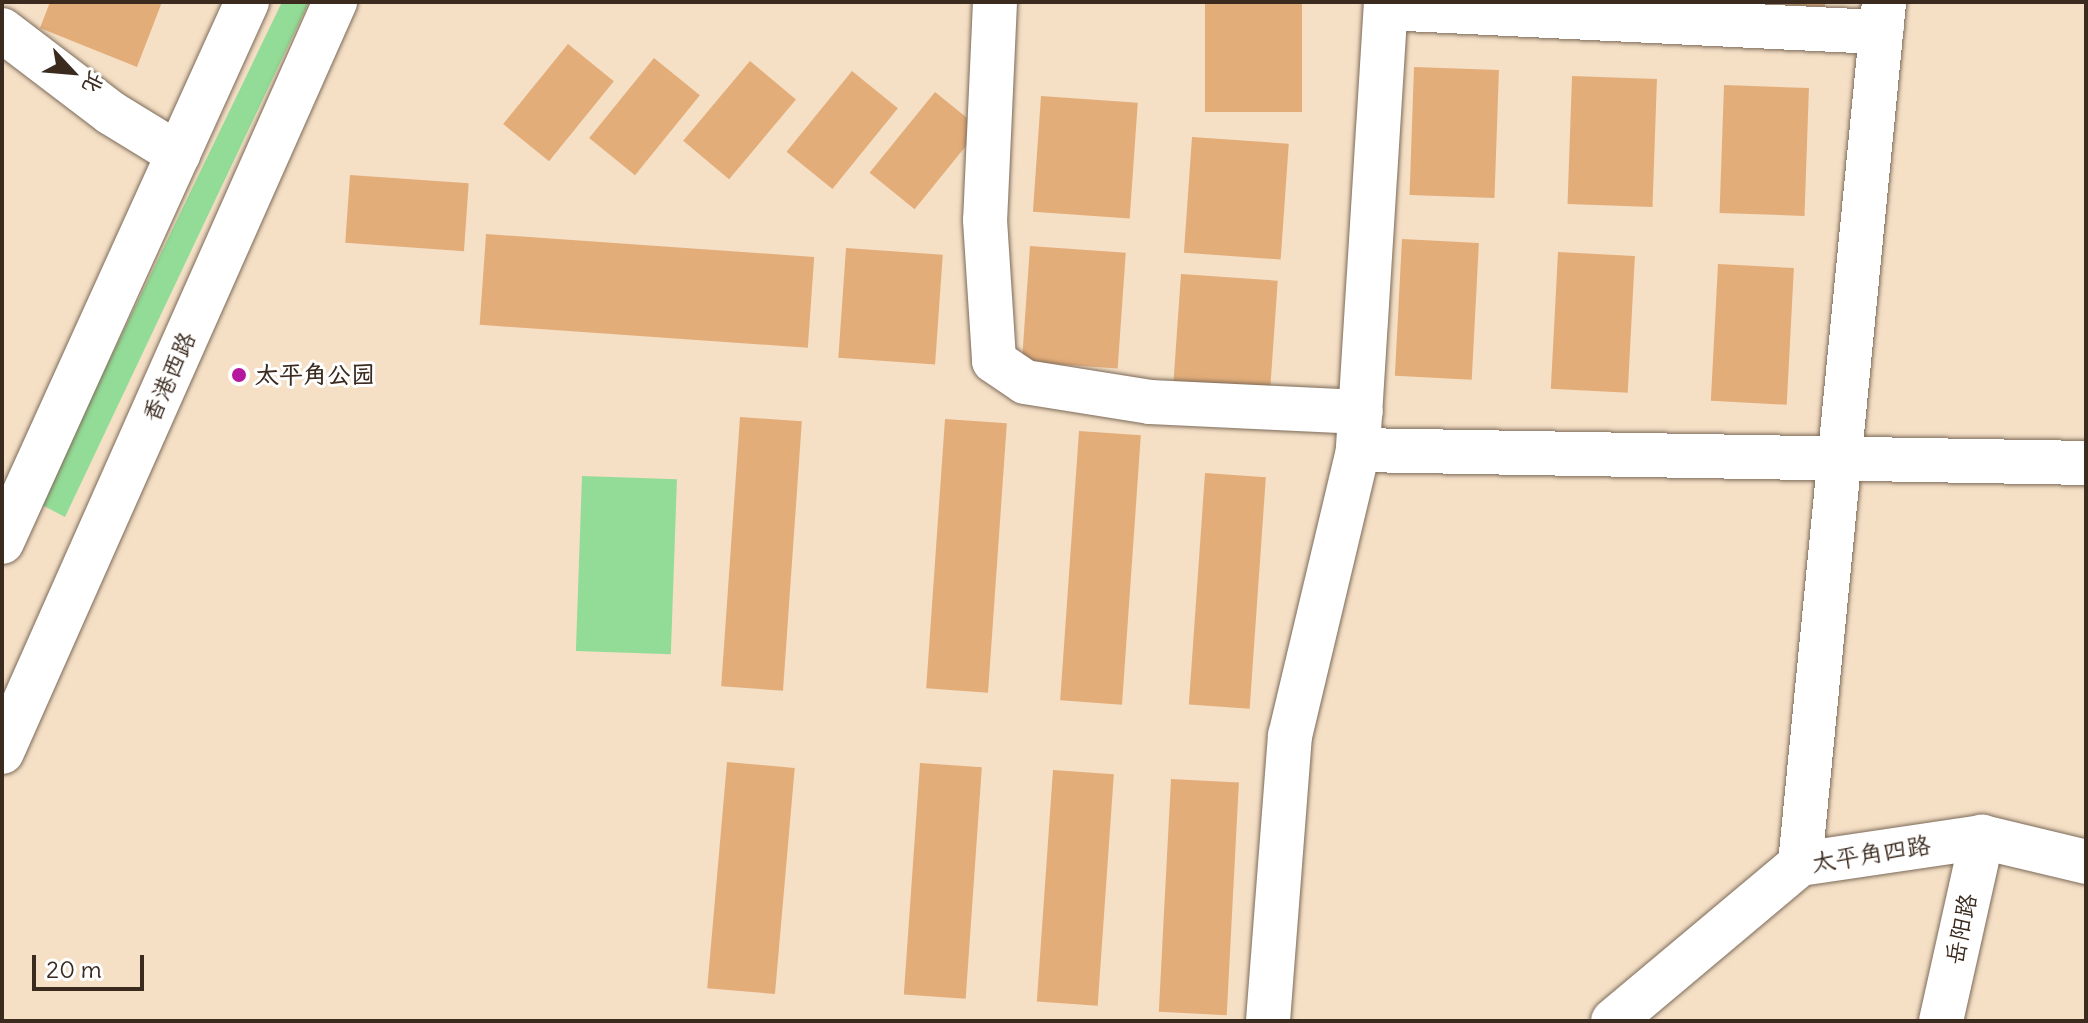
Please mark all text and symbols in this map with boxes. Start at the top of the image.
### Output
north arrow [32,32,112,112]
text: 北 [76,66,111,99]
street label: 香港西路 [136,327,202,427]
place label: 太平角公园 [255,361,375,389]
marker: 太平角公园 [230,366,248,384]
street label: 太平角四路 [1809,830,1933,878]
street label: 岳阳路 [1939,891,1983,967]
scale bar [36,939,148,989]
text: 20 m [46,954,102,984]

